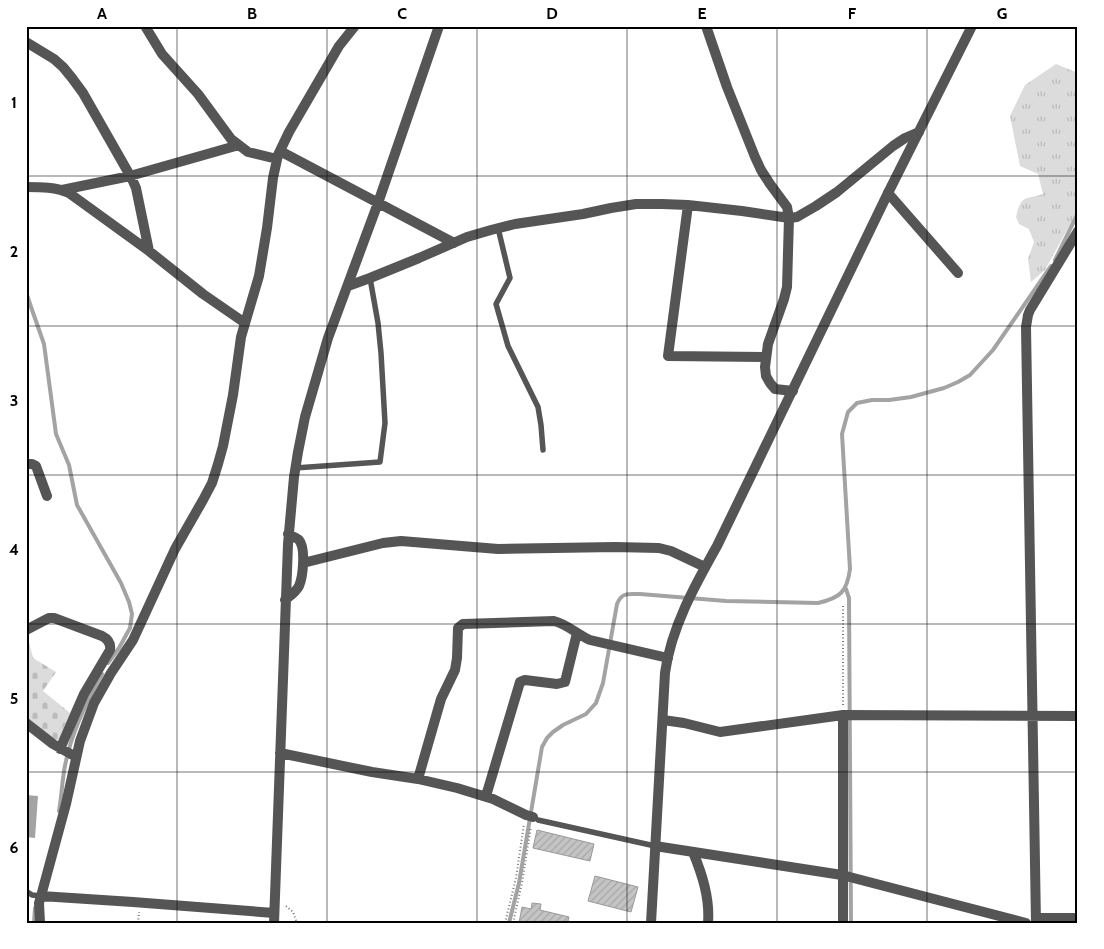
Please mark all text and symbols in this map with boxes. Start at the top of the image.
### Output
text: A [97,4,107,23]
text: B [247,4,257,23]
text: C [397,4,407,23]
text: D [546,4,558,23]
text: E [697,4,707,23]
text: F [848,4,857,23]
text: G [997,4,1007,23]
text: 1 [11,93,17,112]
text: 2 [10,242,18,261]
text: 3 [10,391,18,410]
text: 4 [9,540,19,559]
text: 5 [10,689,18,708]
text: 6 [10,838,19,857]

